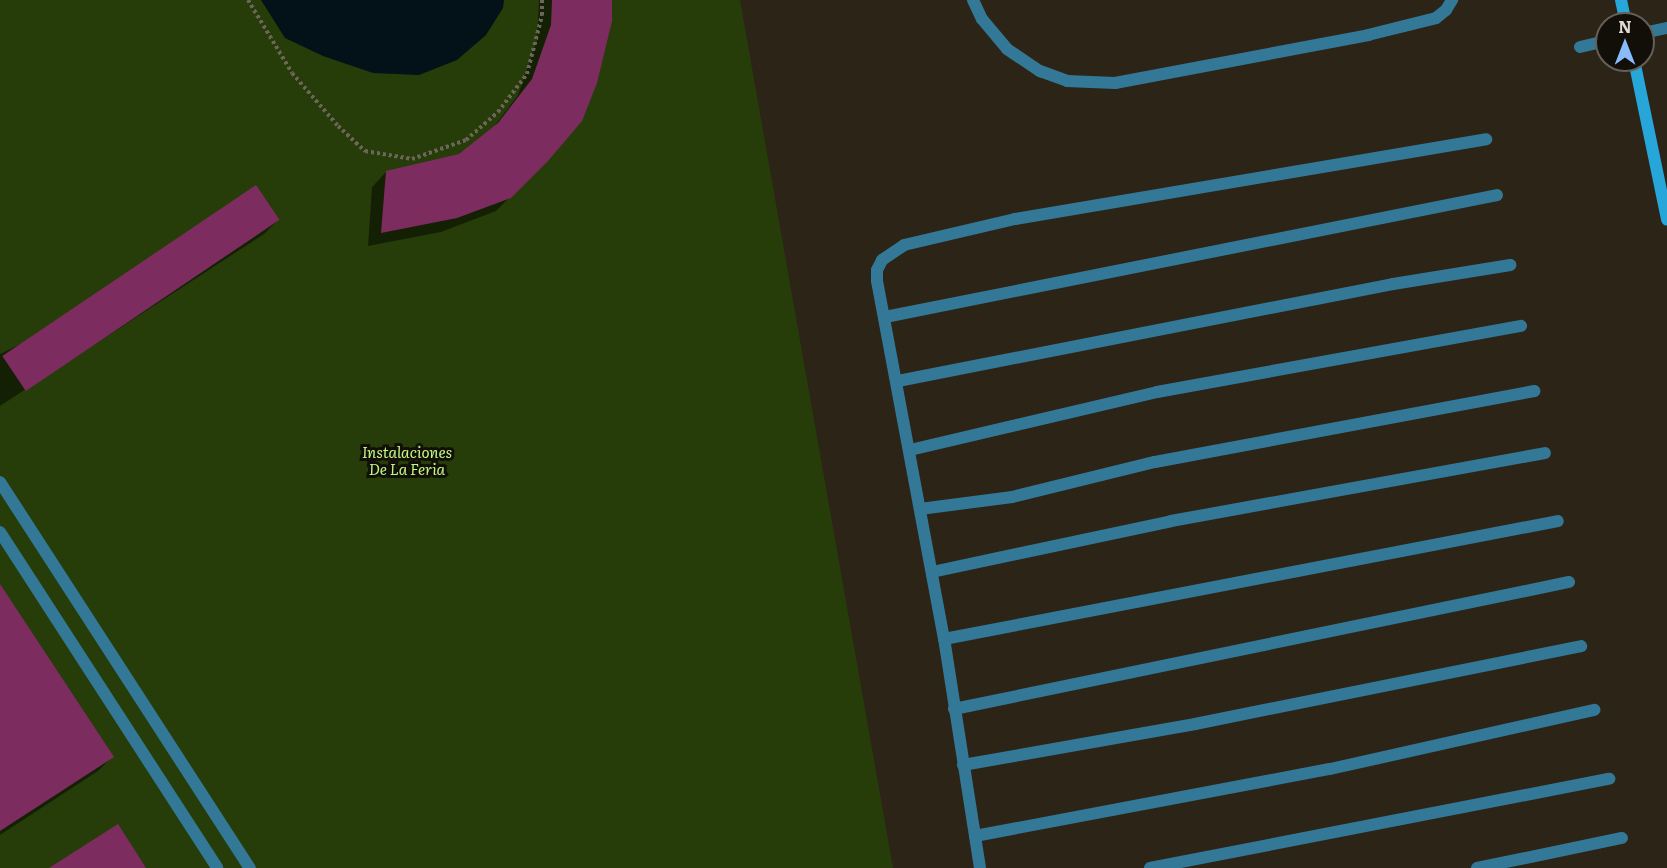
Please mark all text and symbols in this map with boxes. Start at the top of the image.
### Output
north arrow [1595,12,1655,72]
text: N [1618,14,1632,38]
park label: Instalaciones De La Feria [362,442,452,477]

